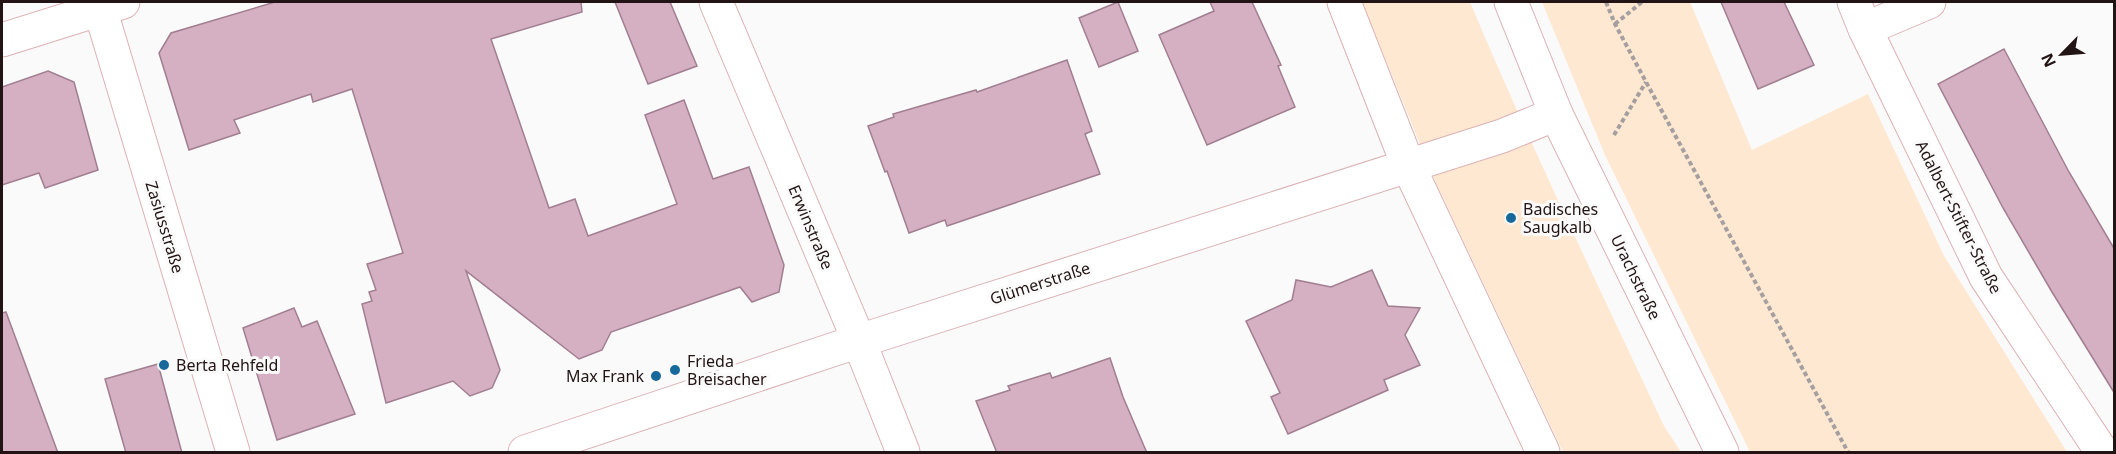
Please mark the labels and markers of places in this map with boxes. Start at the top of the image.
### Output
place label: Badisches Saugkalb [1523,198,1598,238]
marker: Badisches Saugkalb [1504,211,1518,225]
place label: Frieda Breisacher [687,350,767,390]
place label: Berta Rehfeld [176,354,278,376]
marker: Berta Rehfeld [157,358,171,372]
marker: Frieda Breisacher [668,363,682,377]
place label: Max Frank [566,365,644,387]
marker: Max Frank [649,369,663,383]

